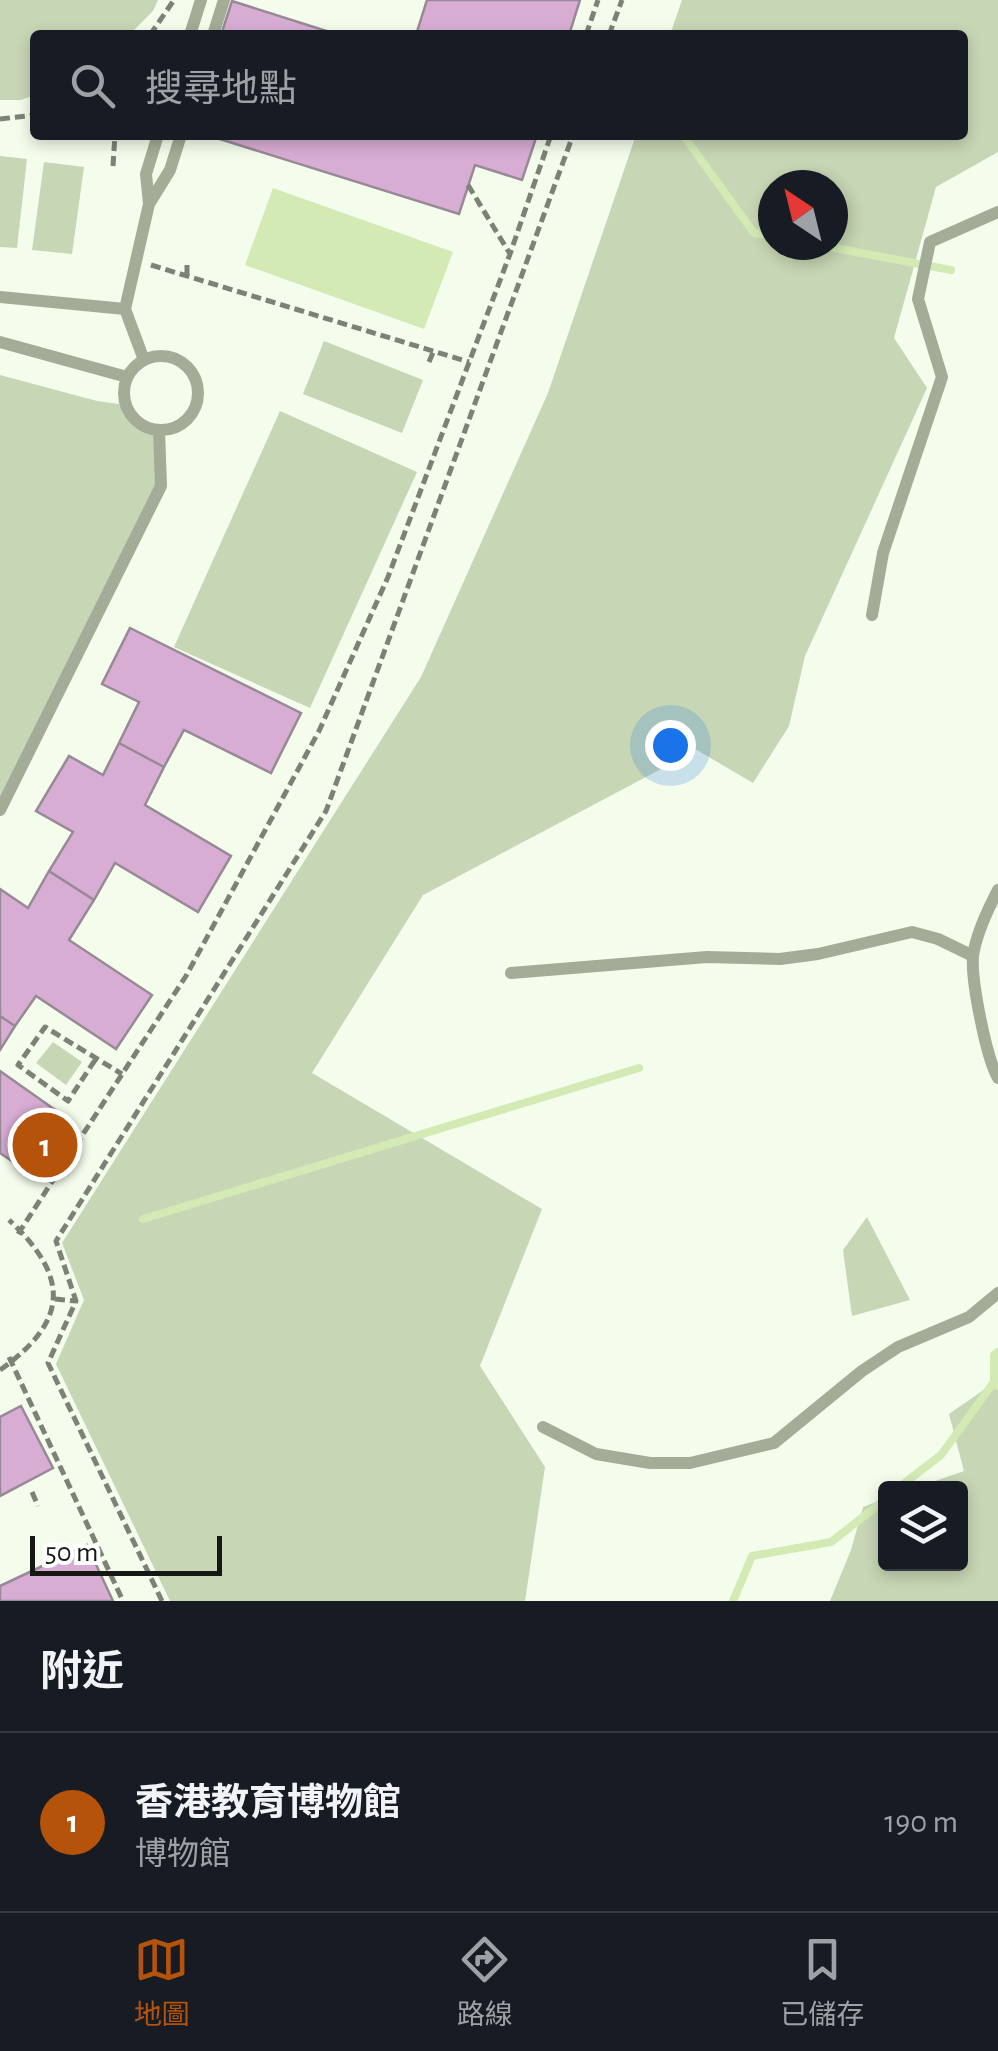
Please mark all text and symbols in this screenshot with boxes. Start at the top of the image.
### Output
search box [30,30,968,140]
icon: search [65,58,120,113]
text: 搜尋地點 [145,71,297,109]
north arrow [758,170,848,260]
your location [645,720,696,771]
pin: 1 [12,1108,78,1182]
map controls [878,1481,968,1571]
button: layers [878,1481,968,1571]
scale bar [30,1531,222,1576]
text: 50 m [45,1539,99,1567]
text: 附近 [40,1651,124,1693]
text: 香港教育博物館 [135,1785,401,1823]
text: 1 [67,1806,78,1838]
text: 190 m [884,1806,958,1838]
text: 博物館 [135,1838,231,1870]
tab: 地圖 [134,1932,190,2033]
tab: 路線 [457,1932,513,2033]
tab: 已儲存 [780,1932,864,2033]

